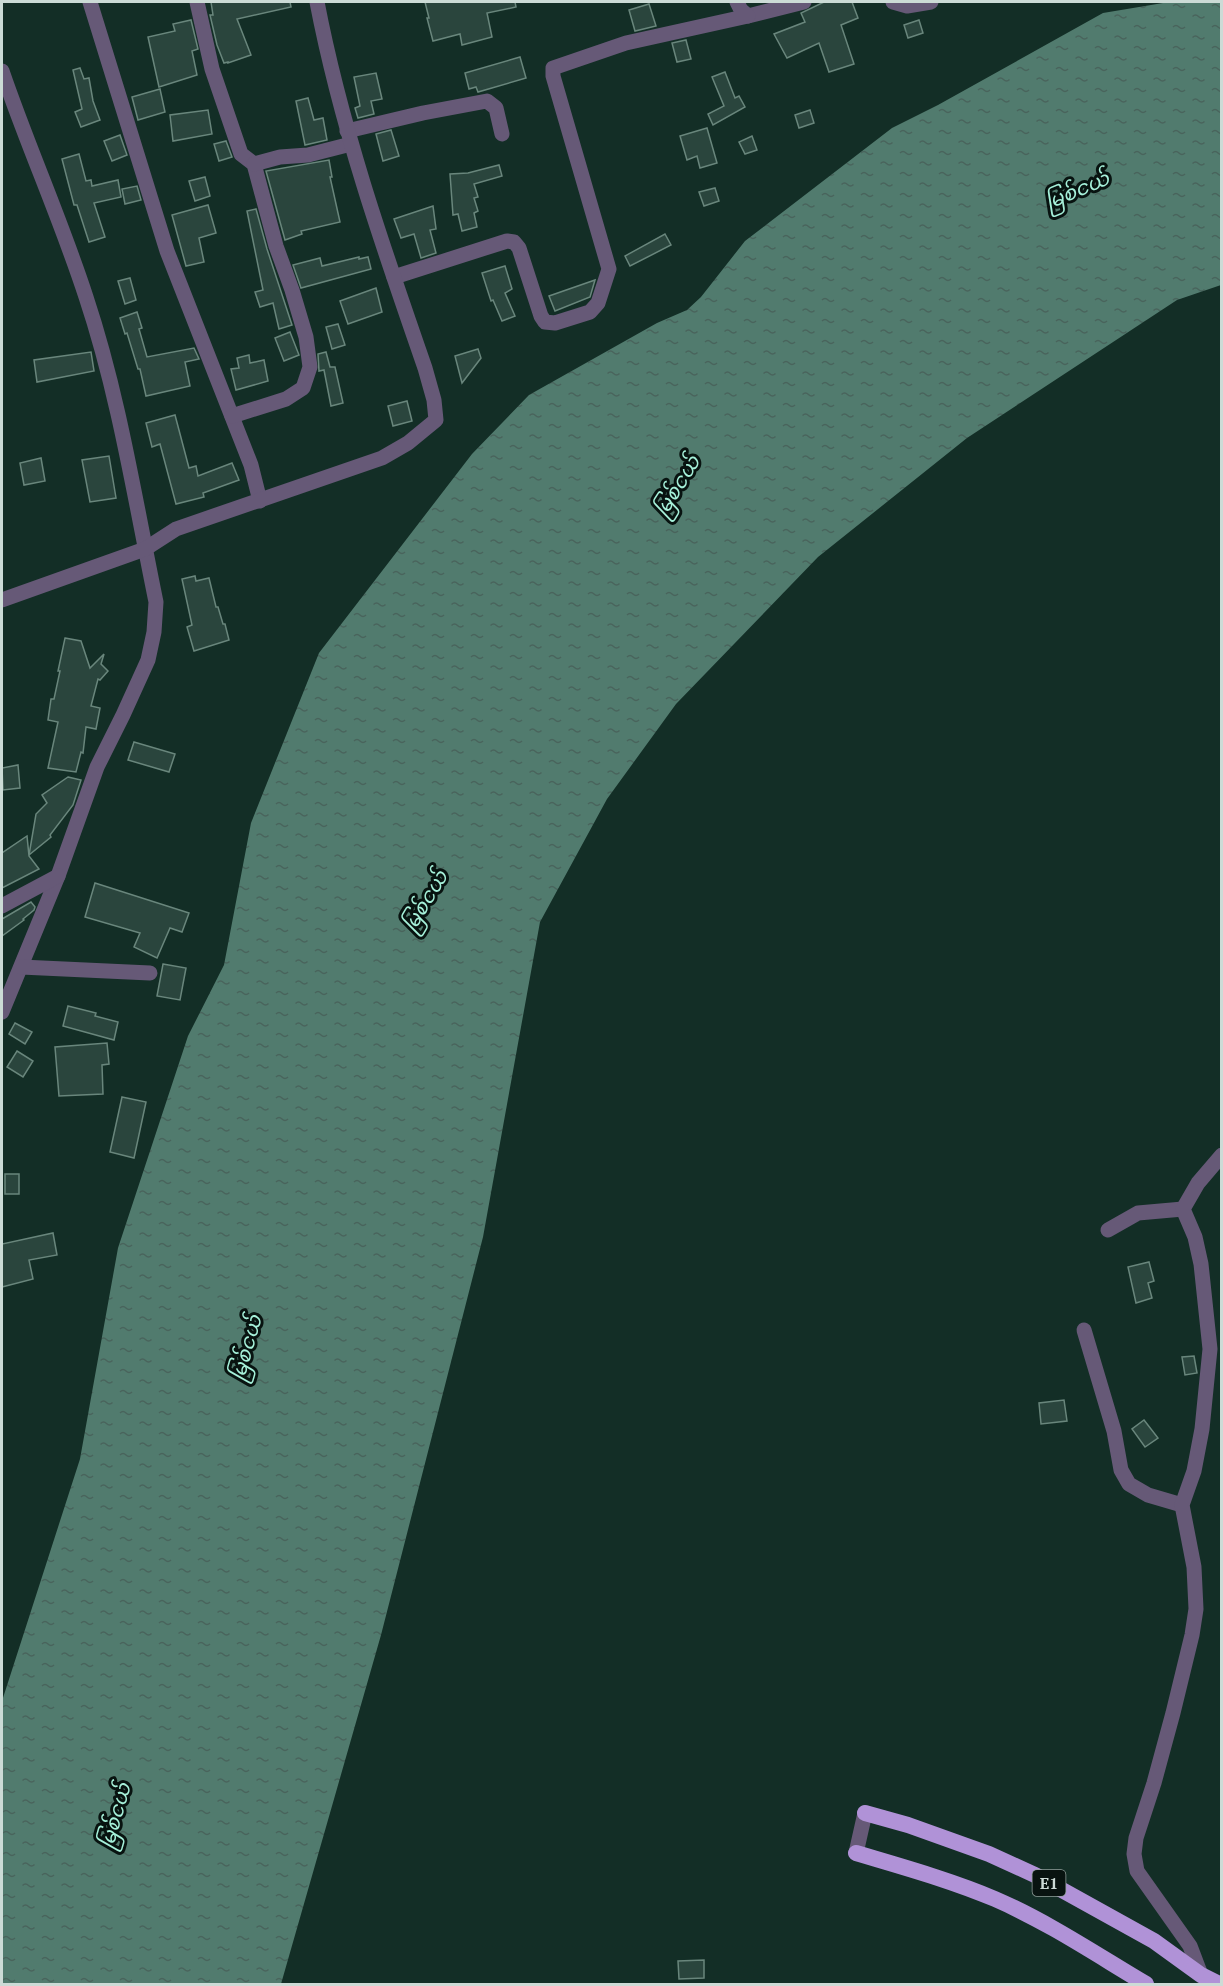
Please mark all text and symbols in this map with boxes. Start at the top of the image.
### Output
water label: မြစ်ငယ် [1041,163,1116,219]
water label: မြစ်ငယ် [647,449,710,523]
water label: မြစ်ငယ် [396,863,458,939]
water label: မြစ်ငယ် [223,1310,272,1385]
water label: မြစ်ငယ် [92,1778,141,1853]
road number: E1 [1032,1870,1066,1896]

